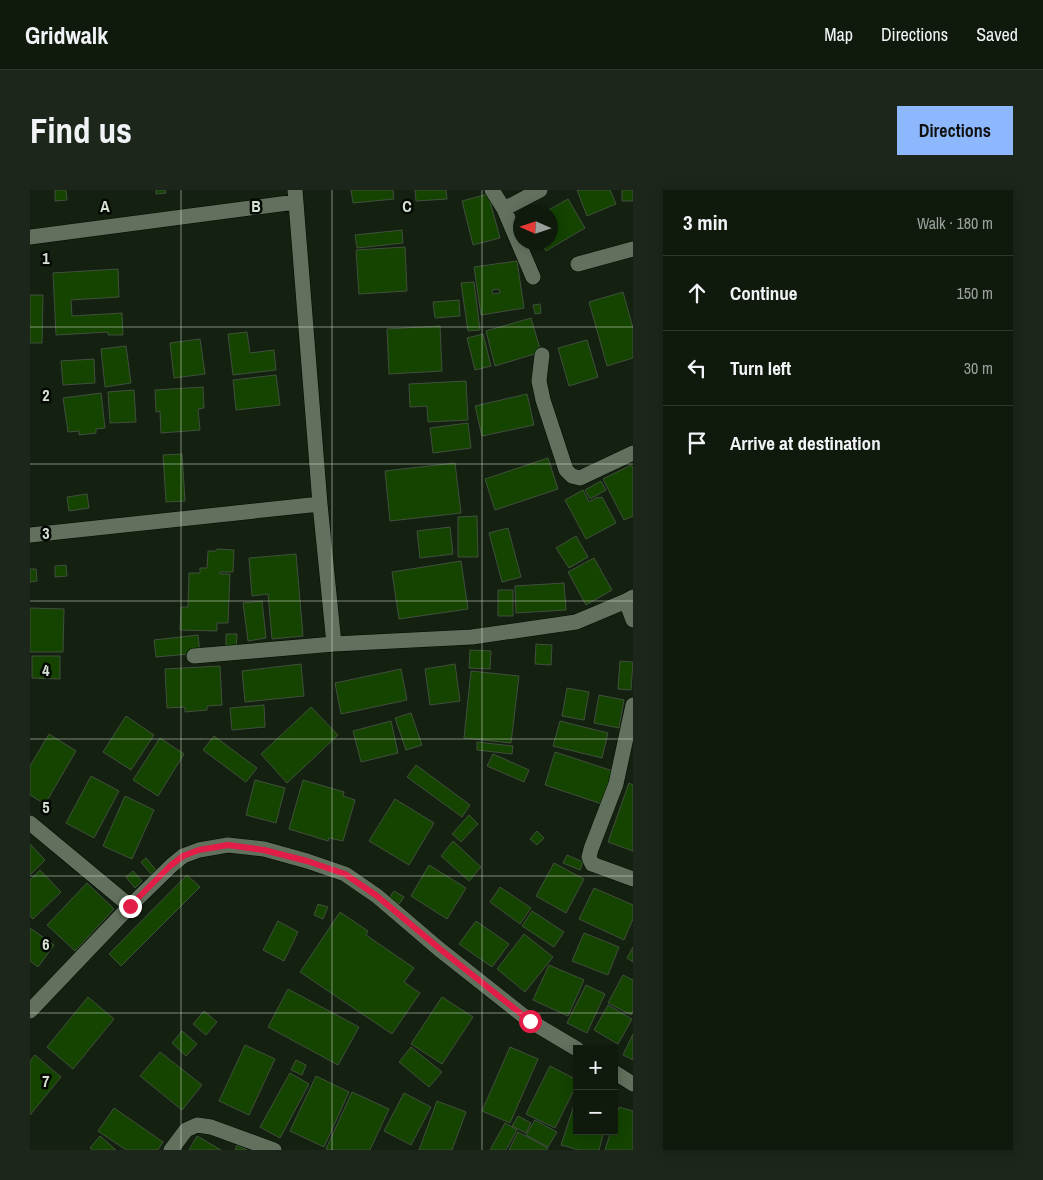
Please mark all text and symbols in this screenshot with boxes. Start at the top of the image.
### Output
text: Gridwalk [25,19,108,51]
text: Map [824,22,853,47]
text: Directions [881,22,948,47]
text: Saved [976,22,1018,47]
button: Directions [897,106,1013,155]
text: Find us [30,107,132,154]
text: A [100,195,110,217]
text: B [251,195,261,217]
text: C [402,195,412,217]
north arrow [513,205,558,250]
text: 3 min [683,208,728,237]
text: Walk · 180 m [917,212,993,234]
text: 1 [42,247,50,269]
icon: ahead [683,279,711,307]
text: Continue [730,280,798,306]
text: 150 m [957,282,993,304]
icon: left [683,354,711,382]
text: Turn left [730,355,791,381]
text: 30 m [964,357,993,379]
text: 2 [42,384,50,406]
icon: arrive [683,429,711,457]
text: Arrive at destination [730,430,881,456]
text: 3 [42,522,50,544]
text: 4 [42,659,50,681]
text: 5 [42,796,50,818]
route end [119,895,142,918]
text: 6 [42,933,50,955]
route start [519,1010,542,1033]
map controls [573,1045,618,1135]
button: + [573,1045,618,1090]
text: 7 [42,1070,50,1092]
button: − [573,1090,618,1135]

